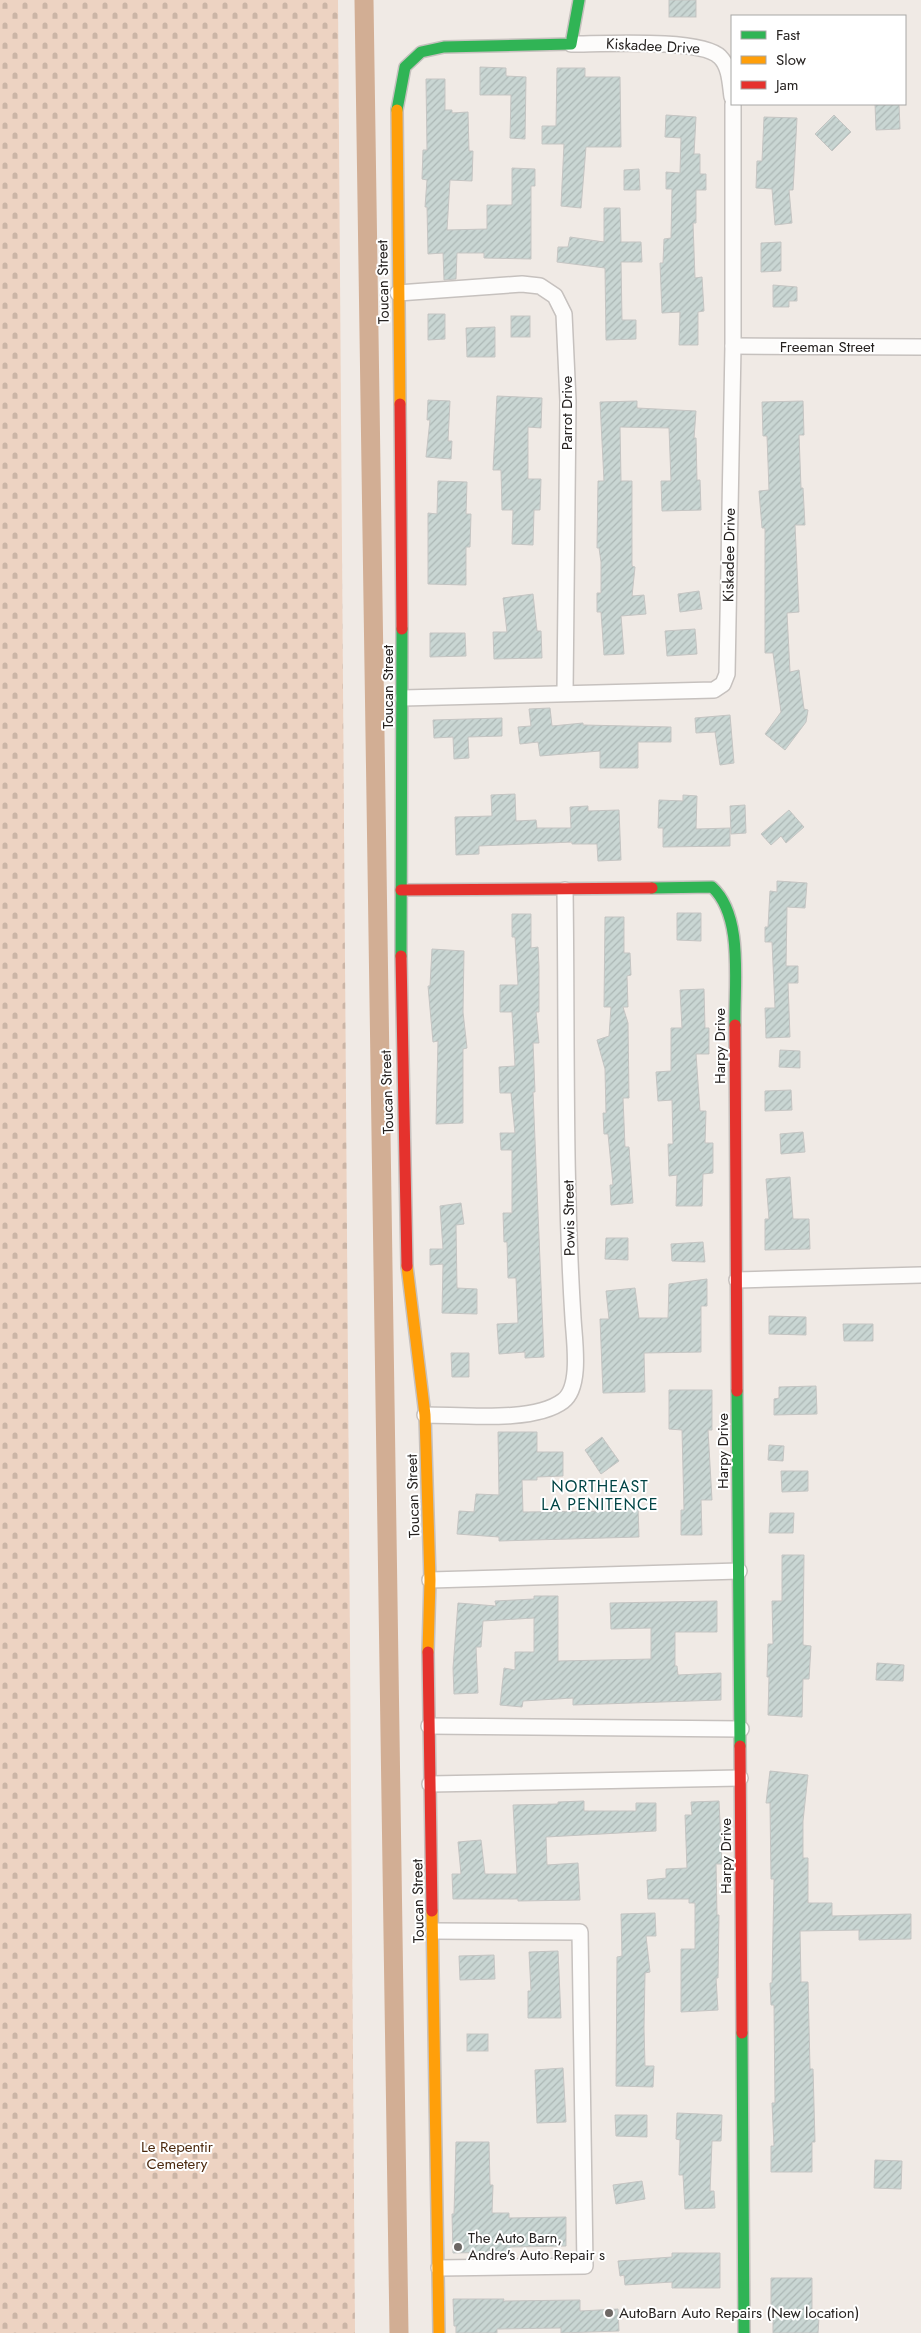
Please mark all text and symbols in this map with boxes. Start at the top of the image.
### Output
legend [731,15,906,105]
text: Fast [776,24,800,46]
street label: Kiskadee Drive [605,33,701,59]
text: Slow [776,49,807,71]
text: Jam [774,74,799,96]
street label: Toucan Street [371,239,395,324]
street label: Freeman Street [780,336,875,358]
street label: Parrot Drive [556,375,578,450]
street label: Kiskadee Drive [717,508,741,602]
street label: Toucan Street [377,645,399,729]
street label: Harpy Drive [709,1008,731,1084]
street label: Toucan Street [375,1049,399,1134]
street label: Powis Street [557,1179,581,1256]
street label: Harpy Drive [712,1413,734,1489]
street label: Toucan Street [401,1453,425,1538]
district label: NORTHEAST LA PENITENCE [541,1475,659,1516]
street label: Harpy Drive [715,1818,737,1894]
street label: Toucan Street [406,1858,430,1943]
park label: Le Repentir Cemetery [141,2136,214,2175]
place label: The Auto Barn, Andre's Auto Repair s [468,2227,605,2266]
marker: The Auto Barn, Andre's Auto Repair s [452,2241,464,2253]
place label: AutoBarn Auto Repairs (New location) [619,2302,859,2324]
marker: AutoBarn Auto Repairs (New location) [603,2307,615,2319]

